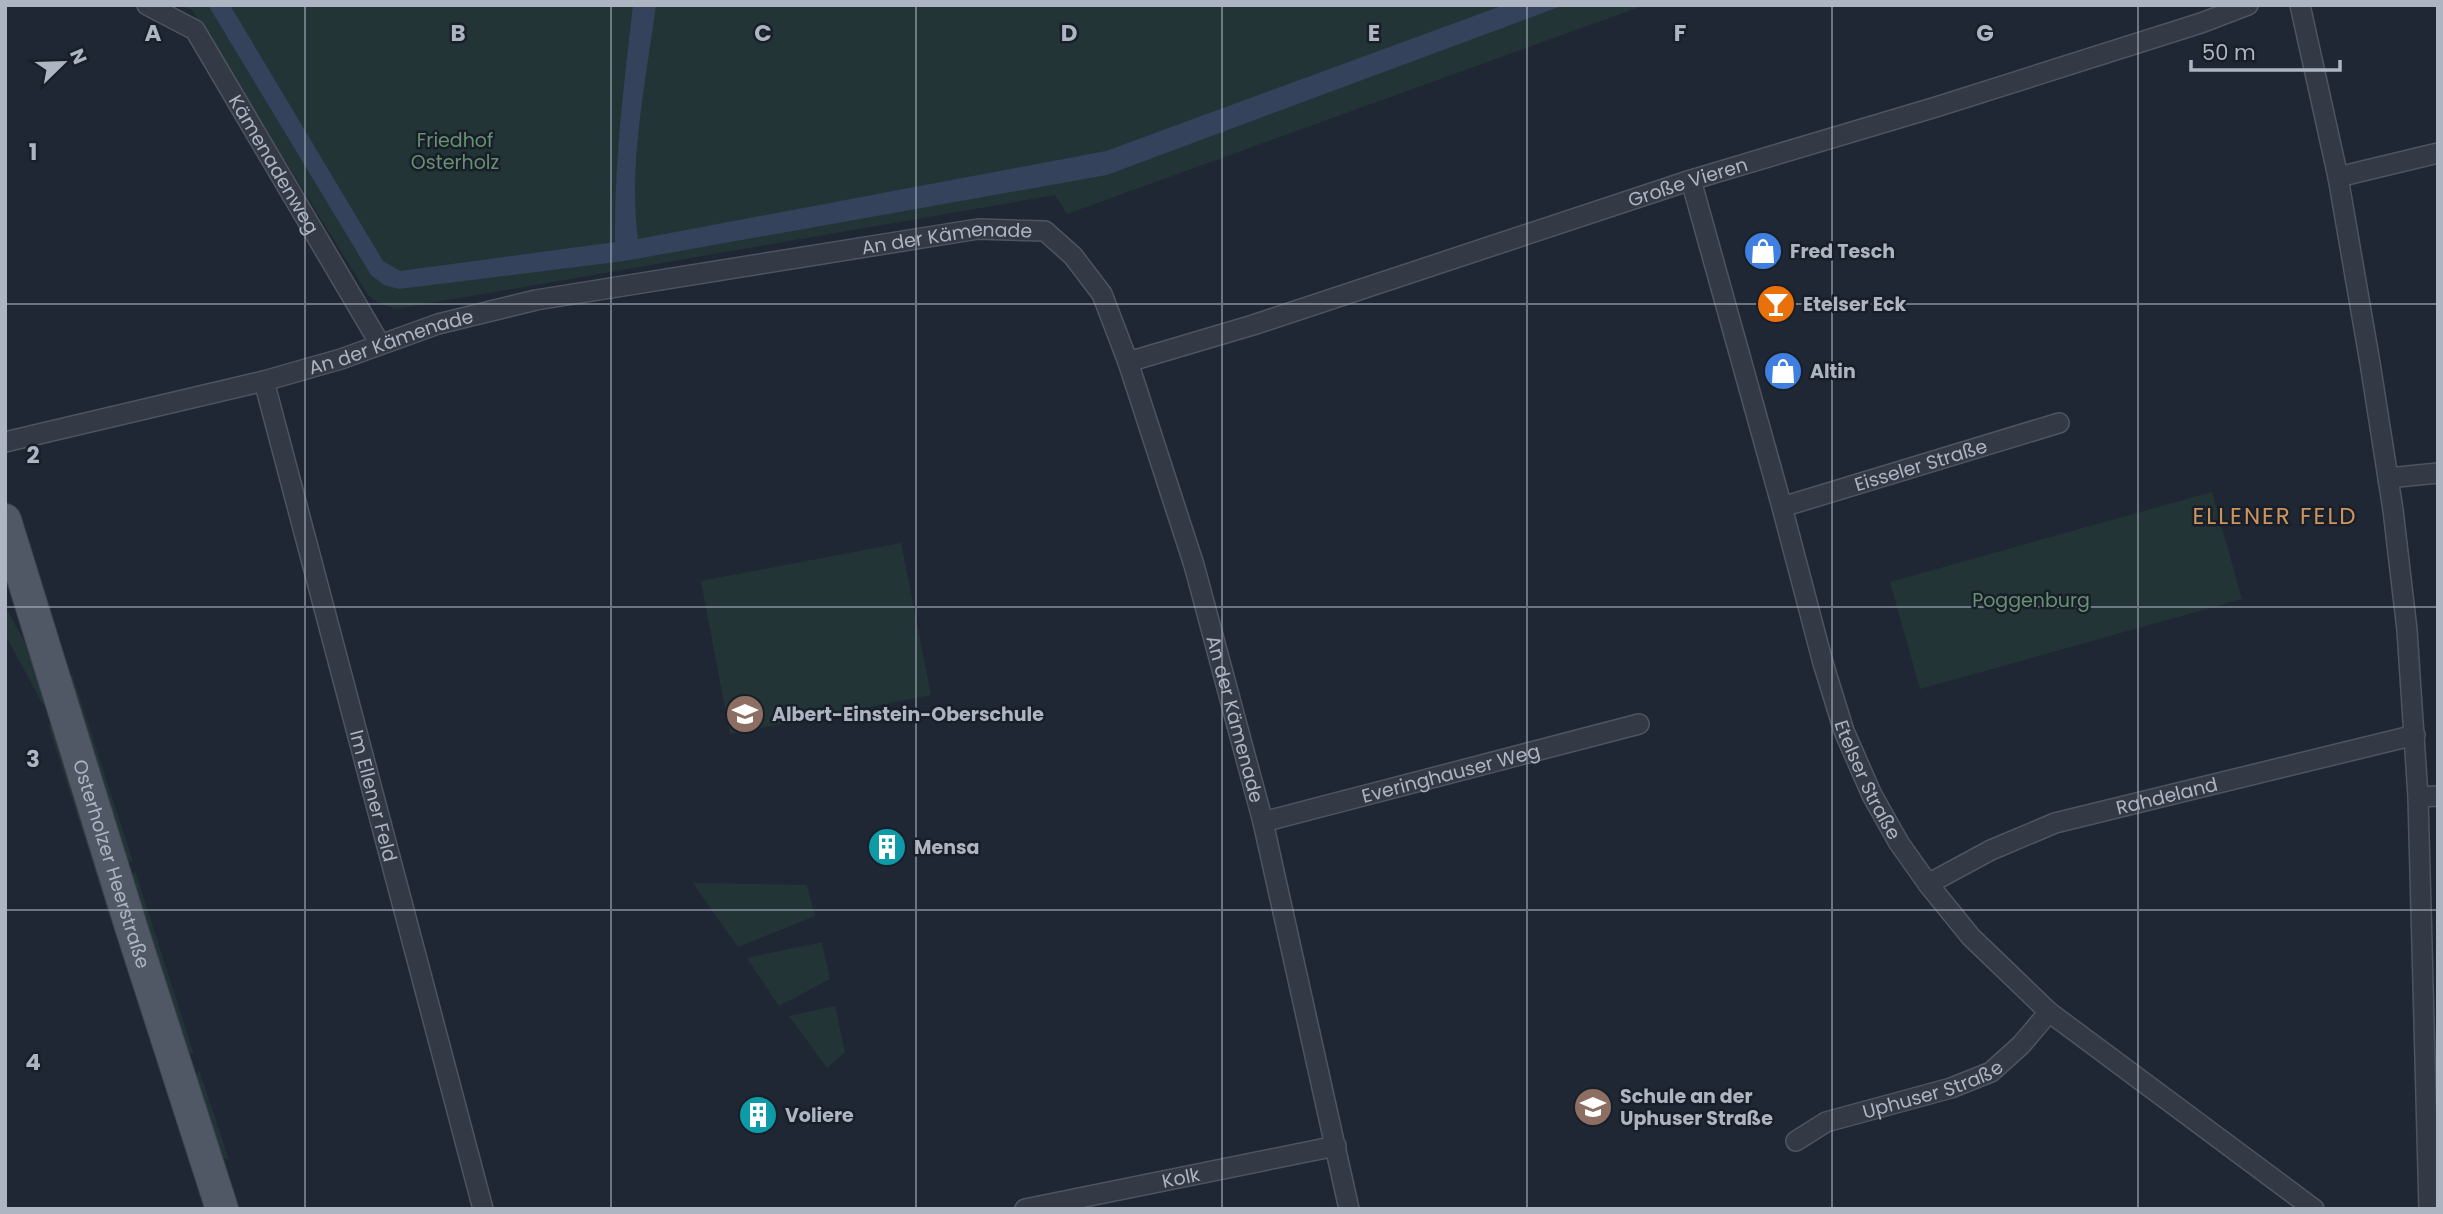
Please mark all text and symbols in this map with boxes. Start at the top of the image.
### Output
text: A [145,17,162,49]
text: B [450,17,466,49]
text: C [754,17,772,49]
text: D [1061,17,1077,49]
text: E [1368,17,1380,49]
text: F [1674,17,1686,49]
text: G [1976,17,1994,49]
north arrow [28,28,98,98]
scale bar [2191,28,2340,72]
text: 50 m [2202,38,2256,67]
text: N [63,45,93,68]
street label: Kämenadenweg [222,90,325,239]
park label: Friedhof Osterholz [411,127,499,176]
text: 1 [29,136,37,168]
street label: Große Vieren [1624,151,1751,214]
street label: An der Kämenade [860,215,1033,262]
shop icon: Fred Tesch [1742,230,1784,272]
place label: Fred Tesch [1790,238,1895,265]
bar icon: Etelser Eck [1755,283,1797,325]
place label: Etelser Eck [1803,291,1907,318]
street label: An der Kämenade [305,303,476,382]
shop icon: Altin [1762,350,1804,392]
place label: Altin [1810,358,1856,385]
street label: Eisseler Straße [1851,433,1991,498]
text: 2 [26,439,40,471]
district label: ELLENER FELD [2192,500,2358,532]
park label: Poggenburg [1972,587,2090,614]
street label: An der Kämenade [1200,633,1270,806]
school or university icon: Albert-Einstein-Oberschule [724,693,766,735]
place label: Albert-Einstein-Oberschule [772,701,1044,728]
street label: Etelser Straße [1827,717,1907,845]
street label: Im Ellener Feld [343,727,404,865]
street label: Everinghauser Weg [1359,737,1543,810]
text: 3 [26,743,40,775]
street label: Osterholzer Heerstraße [66,756,157,972]
street label: Rahdeland [2113,771,2220,822]
building icon: Mensa [866,826,908,868]
place label: Mensa [914,834,979,861]
text: 4 [25,1046,41,1078]
street label: Uphuser Straße [1859,1054,2009,1125]
place label: Schule an der Uphuser Straße [1620,1083,1773,1132]
school or university icon: Schule an der Uphuser Straße [1572,1086,1614,1128]
building icon: Voliere [737,1094,779,1136]
place label: Voliere [785,1102,854,1129]
street label: Kolk [1160,1161,1202,1195]

